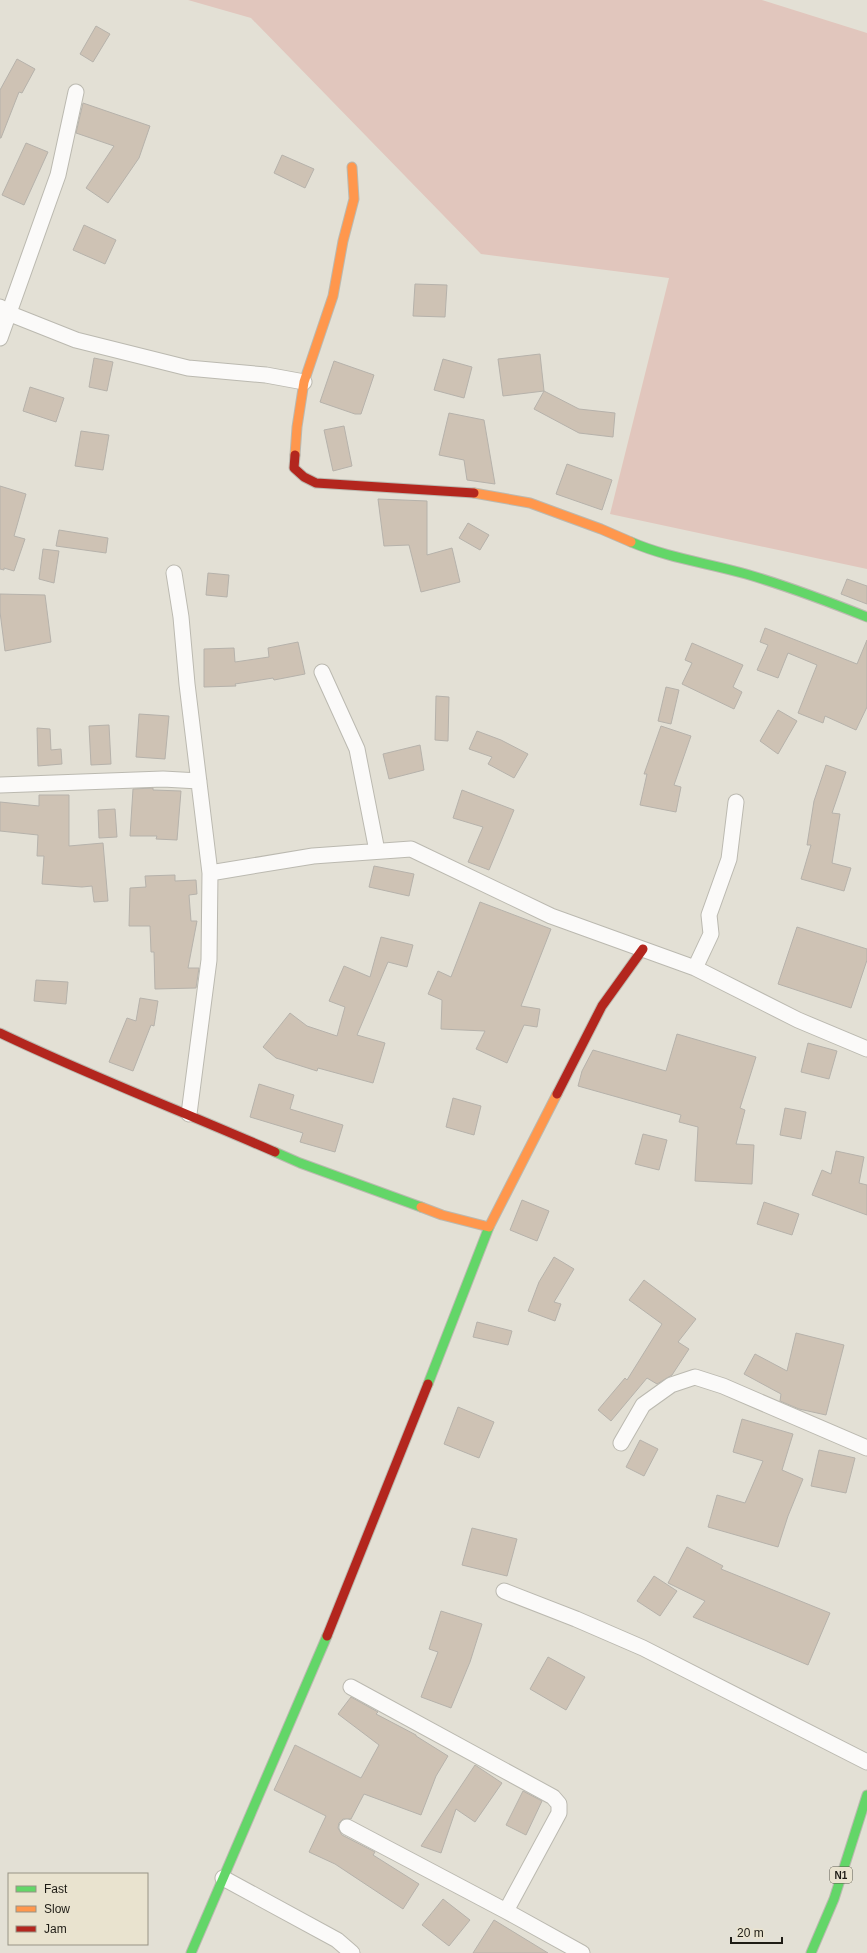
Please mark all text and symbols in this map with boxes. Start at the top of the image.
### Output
road number: N1 [830,1867,852,1883]
legend [8,1873,148,1945]
text: Fast [44,1882,68,1896]
text: Slow [44,1902,70,1916]
scale bar [731,1919,782,1945]
text: Jam [44,1922,67,1936]
text: 20 m [737,1926,764,1940]

